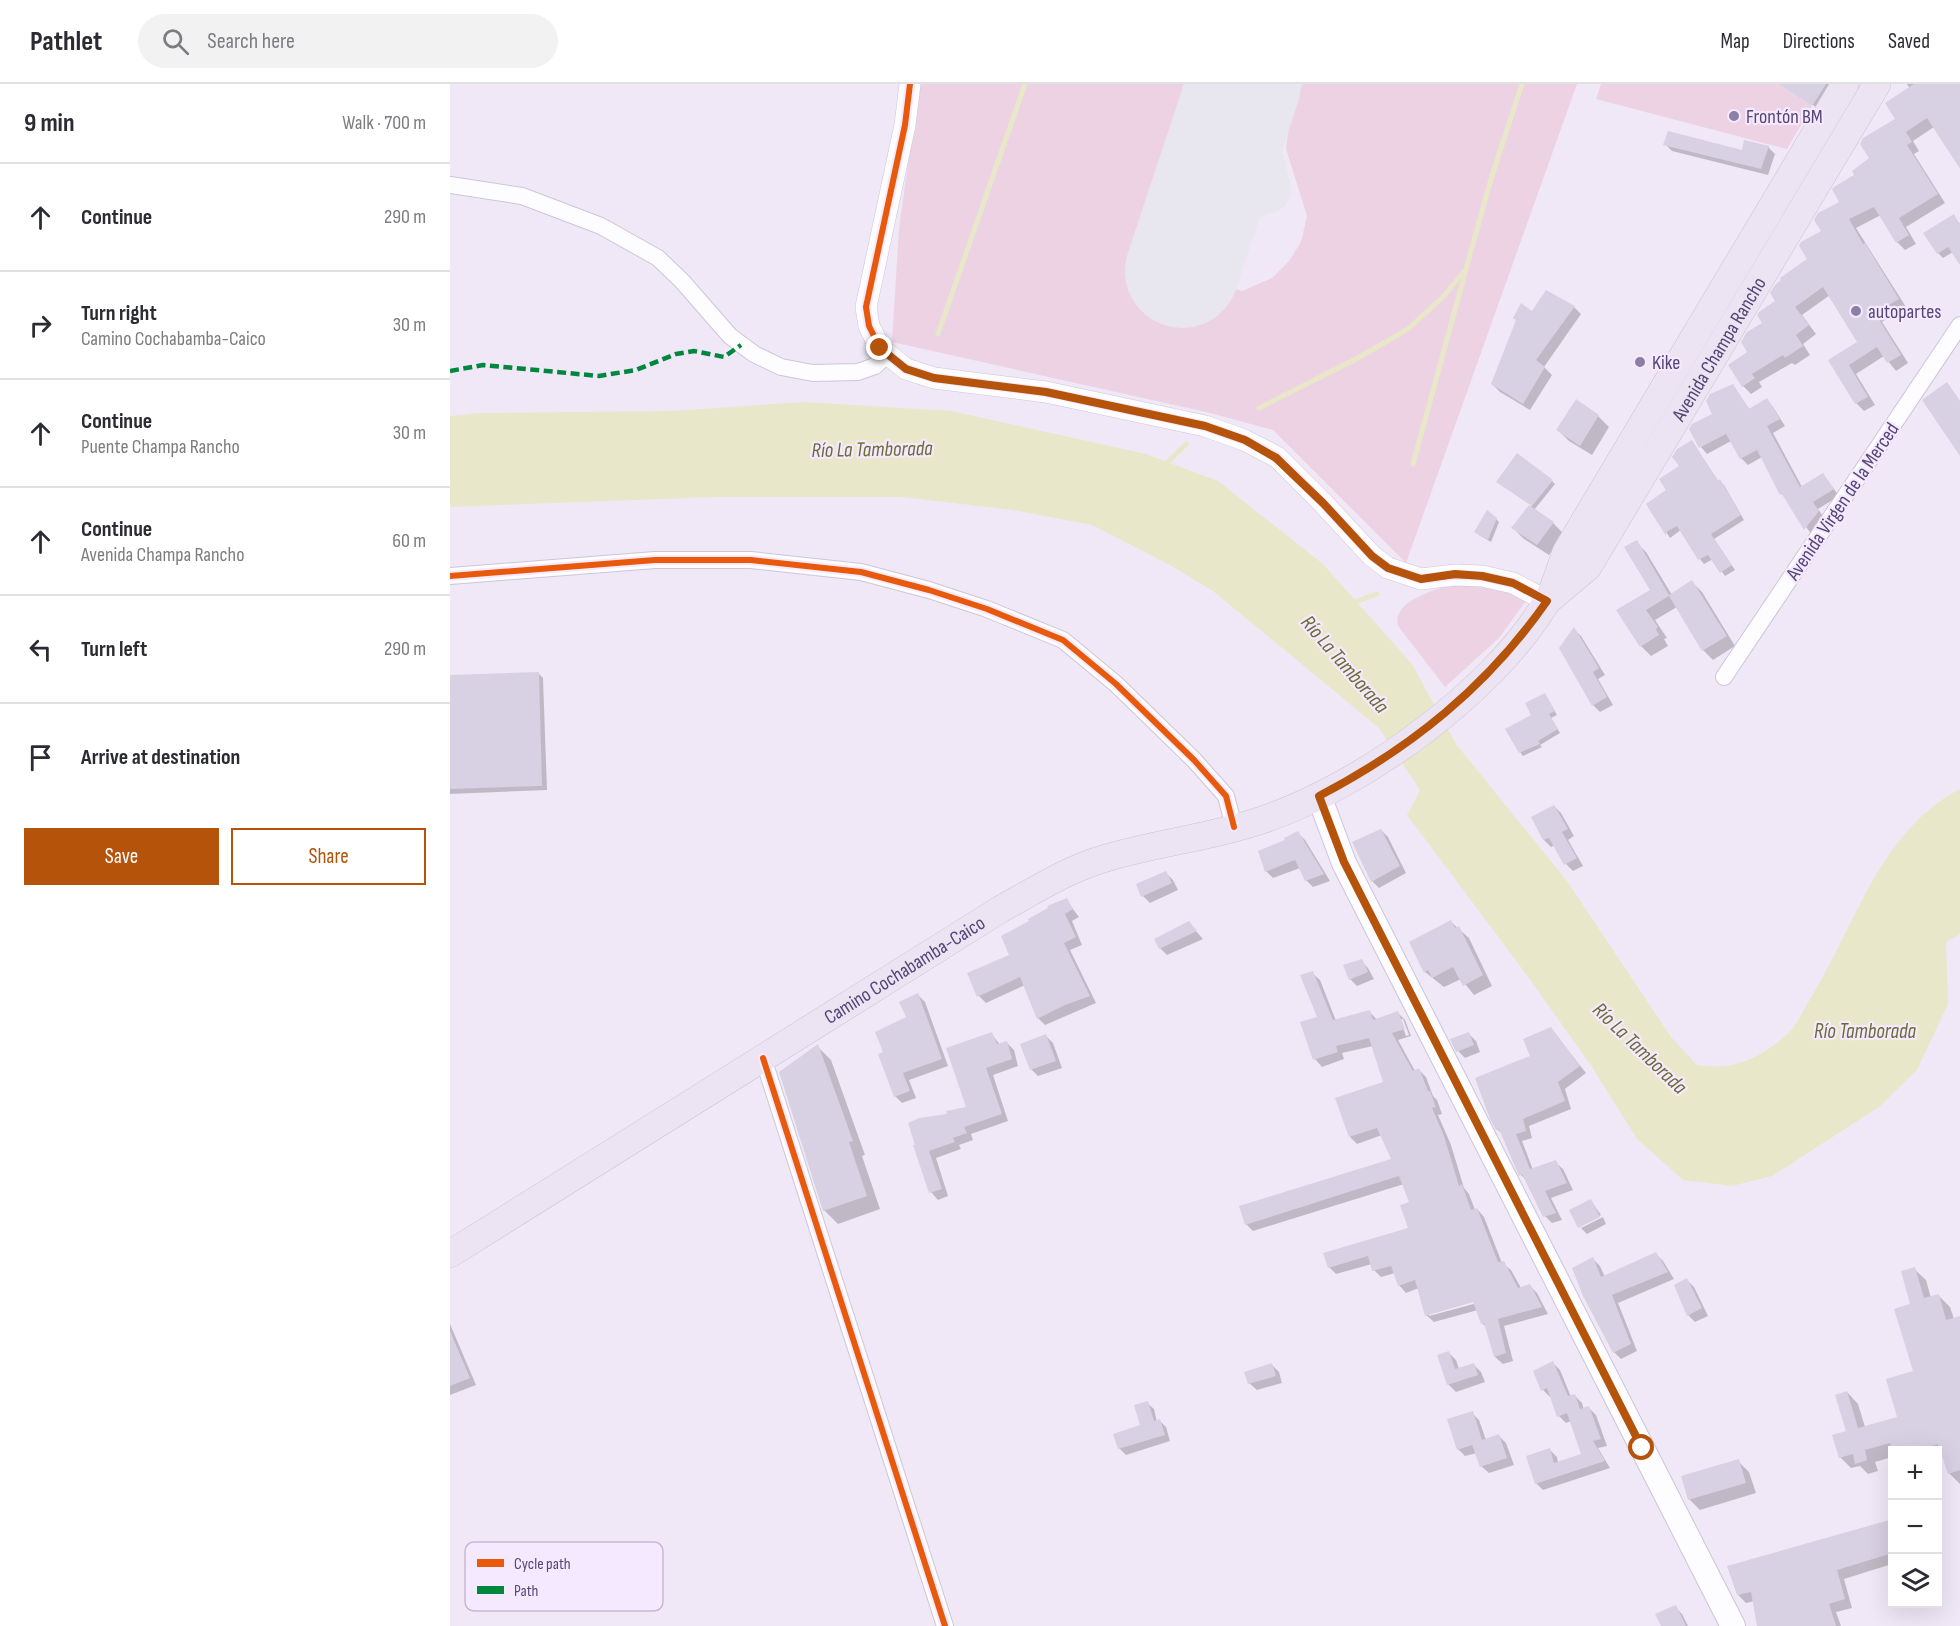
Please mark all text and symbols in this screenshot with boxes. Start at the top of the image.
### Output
search box [138,14,558,68]
text: Pathlet [30,25,102,58]
icon: search [159,25,192,58]
text: Search here [207,28,295,55]
text: Map [1720,29,1750,54]
text: Directions [1783,29,1855,54]
text: Saved [1888,29,1930,54]
place label: Frontón BM [1746,105,1823,129]
text: 9 min [24,108,74,139]
marker: Frontón BM [1727,109,1741,123]
text: Walk · 700 m [342,111,426,135]
icon: ahead [24,201,57,234]
text: Continue [81,204,152,231]
text: 290 m [384,205,426,229]
street label: Avenida Champa Rancho [1667,273,1772,426]
text: Turn right [81,300,157,327]
place label: autopartes [1868,300,1941,324]
marker: autopartes [1849,304,1863,318]
icon: right [24,309,57,342]
text: 30 m [393,313,426,337]
text: Camino Cochabamba-Caico [81,327,266,351]
route end [866,334,892,360]
place label: Kike [1652,351,1680,375]
marker: Kike [1633,355,1647,369]
text: Continue [81,408,152,435]
icon: ahead [24,417,57,450]
street label: Avenida Virgen de la Merced [1781,418,1904,586]
text: 30 m [393,421,426,445]
text: Puente Champa Rancho [81,435,240,459]
water label: Río La Tamborada [811,436,933,463]
text: Continue [81,516,152,543]
icon: ahead [24,525,57,558]
text: 60 m [392,529,426,553]
text: Avenida Champa Rancho [81,543,244,567]
water label: Río La Tamborada [1295,610,1394,719]
icon: left [24,633,57,666]
text: Turn left [81,636,147,663]
text: 290 m [384,637,426,661]
icon: arrive [24,741,57,774]
text: Arrive at destination [81,744,240,771]
button: Save [24,828,219,885]
button: Share [231,828,426,885]
street label: Camino Cochabamba-Caico [820,911,990,1030]
water label: Río La Tamborada [1587,997,1692,1100]
water label: Río Tamborada [1814,1019,1917,1044]
route start [1628,1434,1654,1460]
map controls [1888,1446,1942,1608]
button: + [1888,1446,1942,1500]
button: − [1888,1500,1942,1554]
legend [465,1542,663,1611]
button: layers [1888,1554,1942,1608]
text: Cycle path [514,1555,571,1574]
text: Path [514,1582,538,1601]

